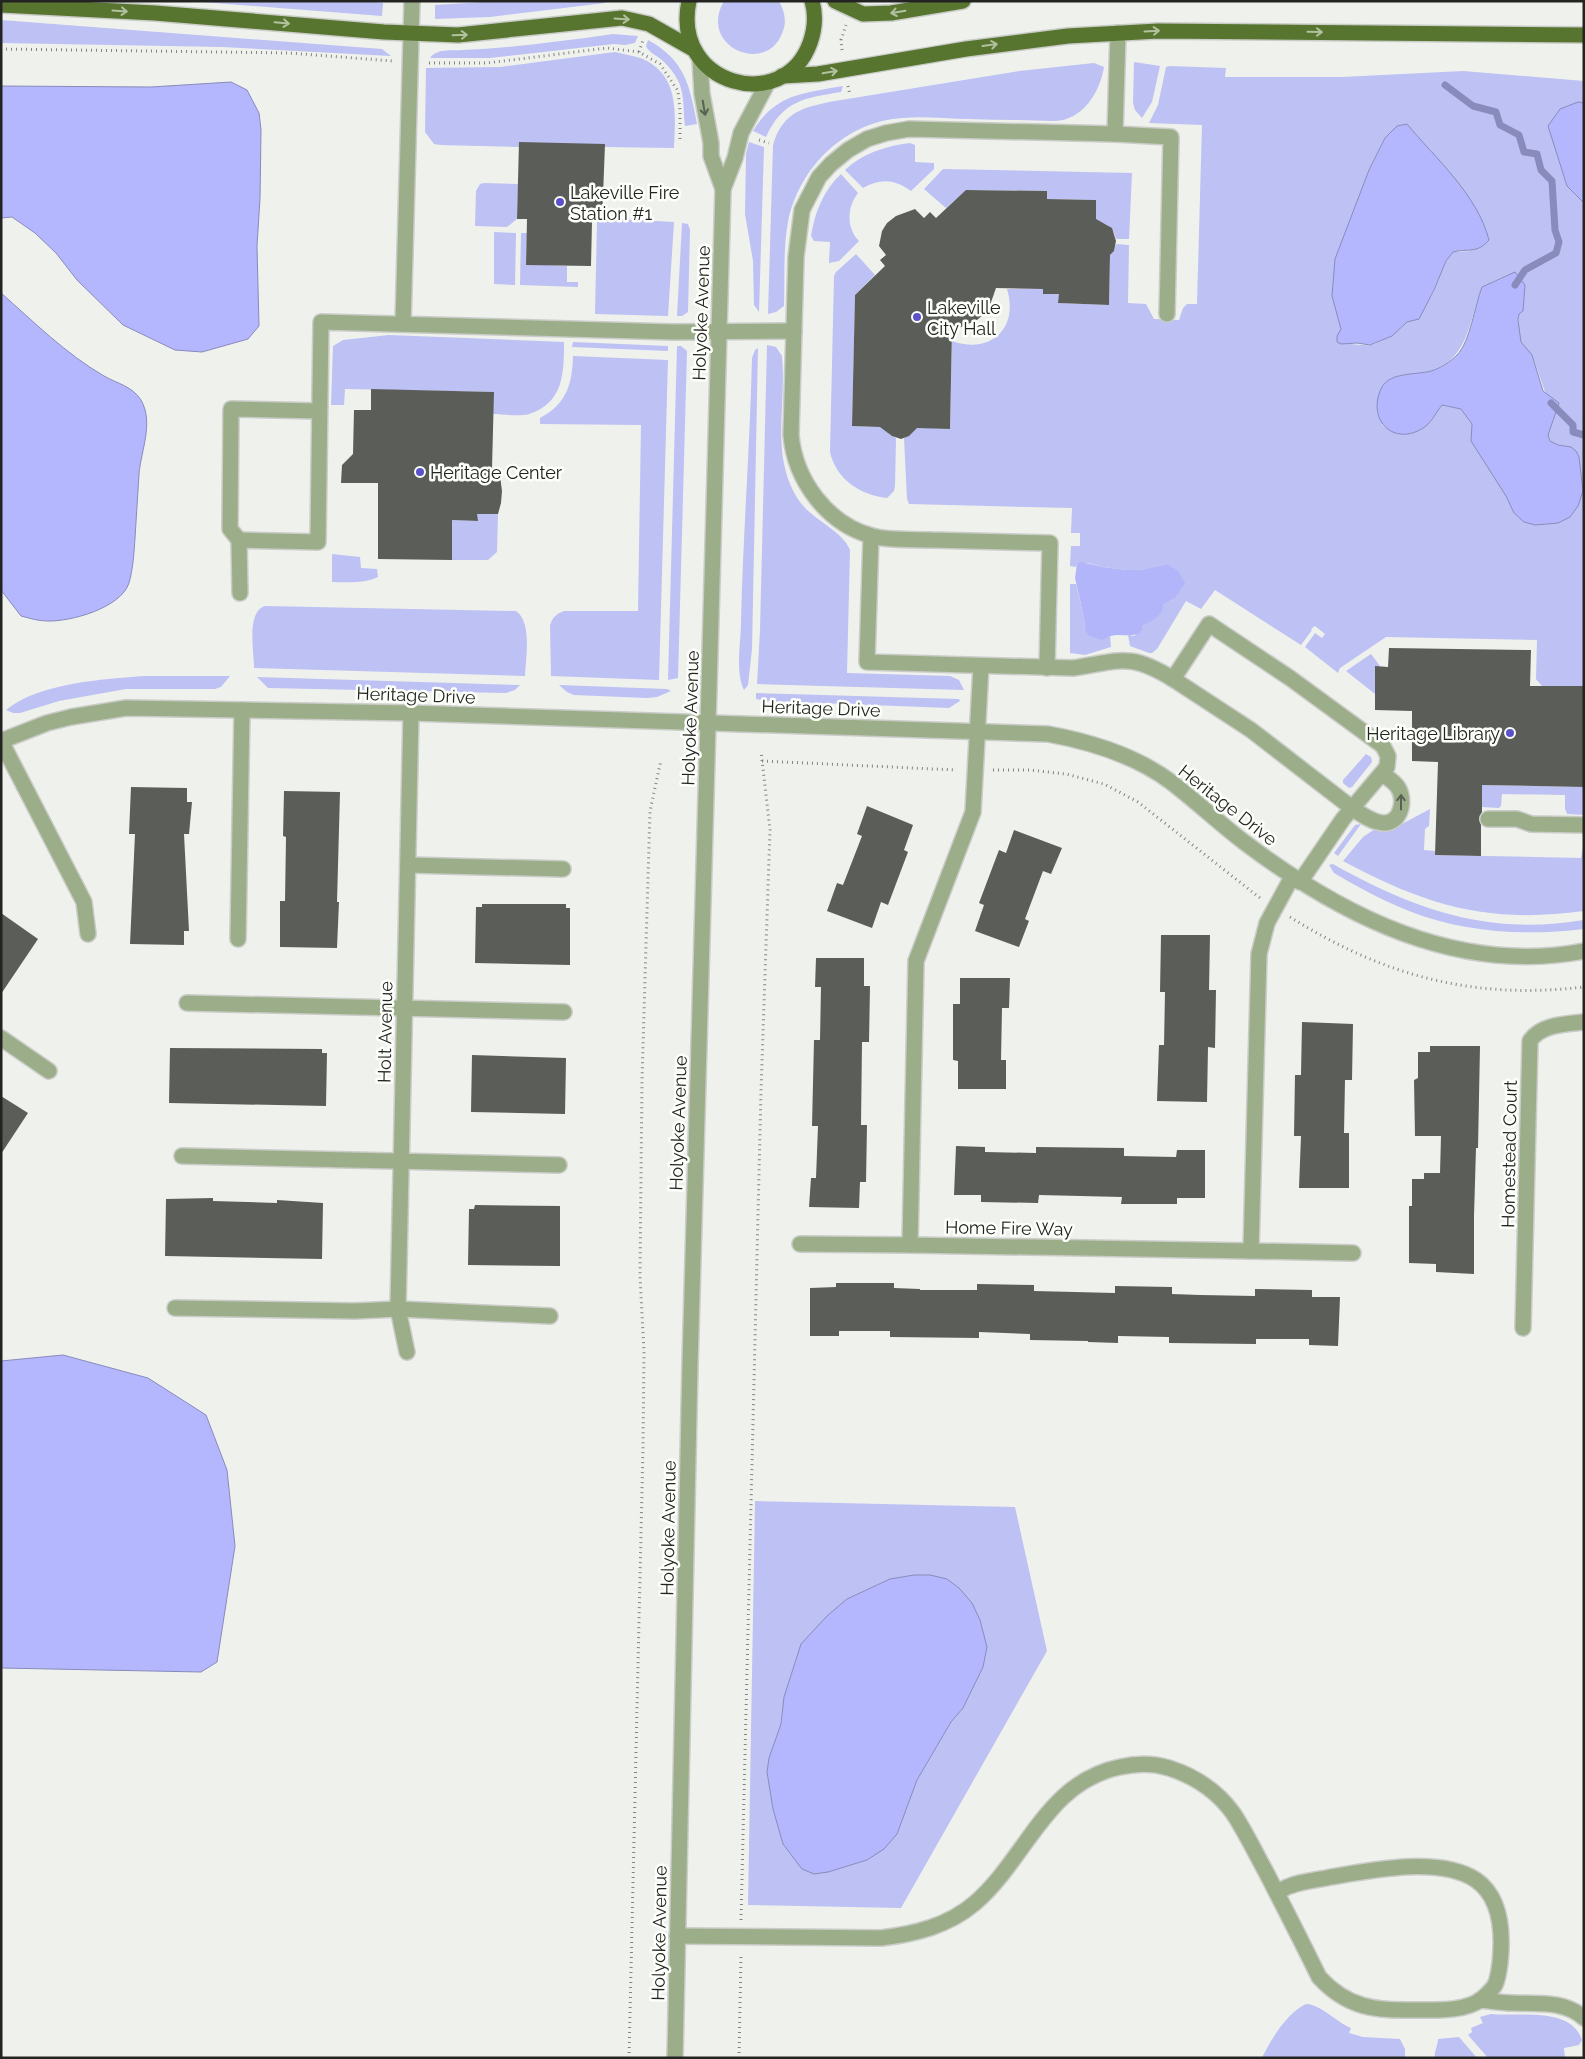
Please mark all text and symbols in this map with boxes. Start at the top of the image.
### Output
one-way arrow [112,7,128,16]
one-way arrow [890,7,906,17]
one-way arrow [613,15,629,24]
one-way arrow [274,19,290,28]
one-way arrow [1144,26,1160,36]
one-way arrow [1306,27,1322,37]
one-way arrow [452,30,468,40]
one-way arrow [982,40,998,50]
one-way arrow [822,67,838,77]
one-way arrow [700,99,709,115]
place label: Lakeville Fire Station #1 [570,182,680,224]
marker: Lakeville Fire Station #1 [554,196,566,208]
street label: Holyoke Avenue [688,245,714,381]
place label: Lakeville City Hall [927,297,1001,339]
marker: Lakeville City Hall [911,311,923,323]
place label: Heritage Center [430,462,563,483]
marker: Heritage Center [414,466,426,478]
street label: Holyoke Avenue [677,650,703,786]
street label: Heritage Drive [356,682,476,708]
street label: Heritage Drive [761,695,881,721]
place label: Heritage Library [1366,723,1500,744]
marker: Heritage Library [1504,727,1516,739]
street label: Heritage Drive [1175,760,1282,850]
one-way arrow [1396,794,1406,810]
street label: Holt Avenue [374,980,396,1083]
street label: Holyoke Avenue [665,1055,691,1191]
street label: Homestead Court [1497,1080,1521,1228]
street label: Home Fire Way [945,1216,1073,1240]
street label: Holyoke Avenue [656,1460,680,1596]
street label: Holyoke Avenue [647,1865,671,2001]

